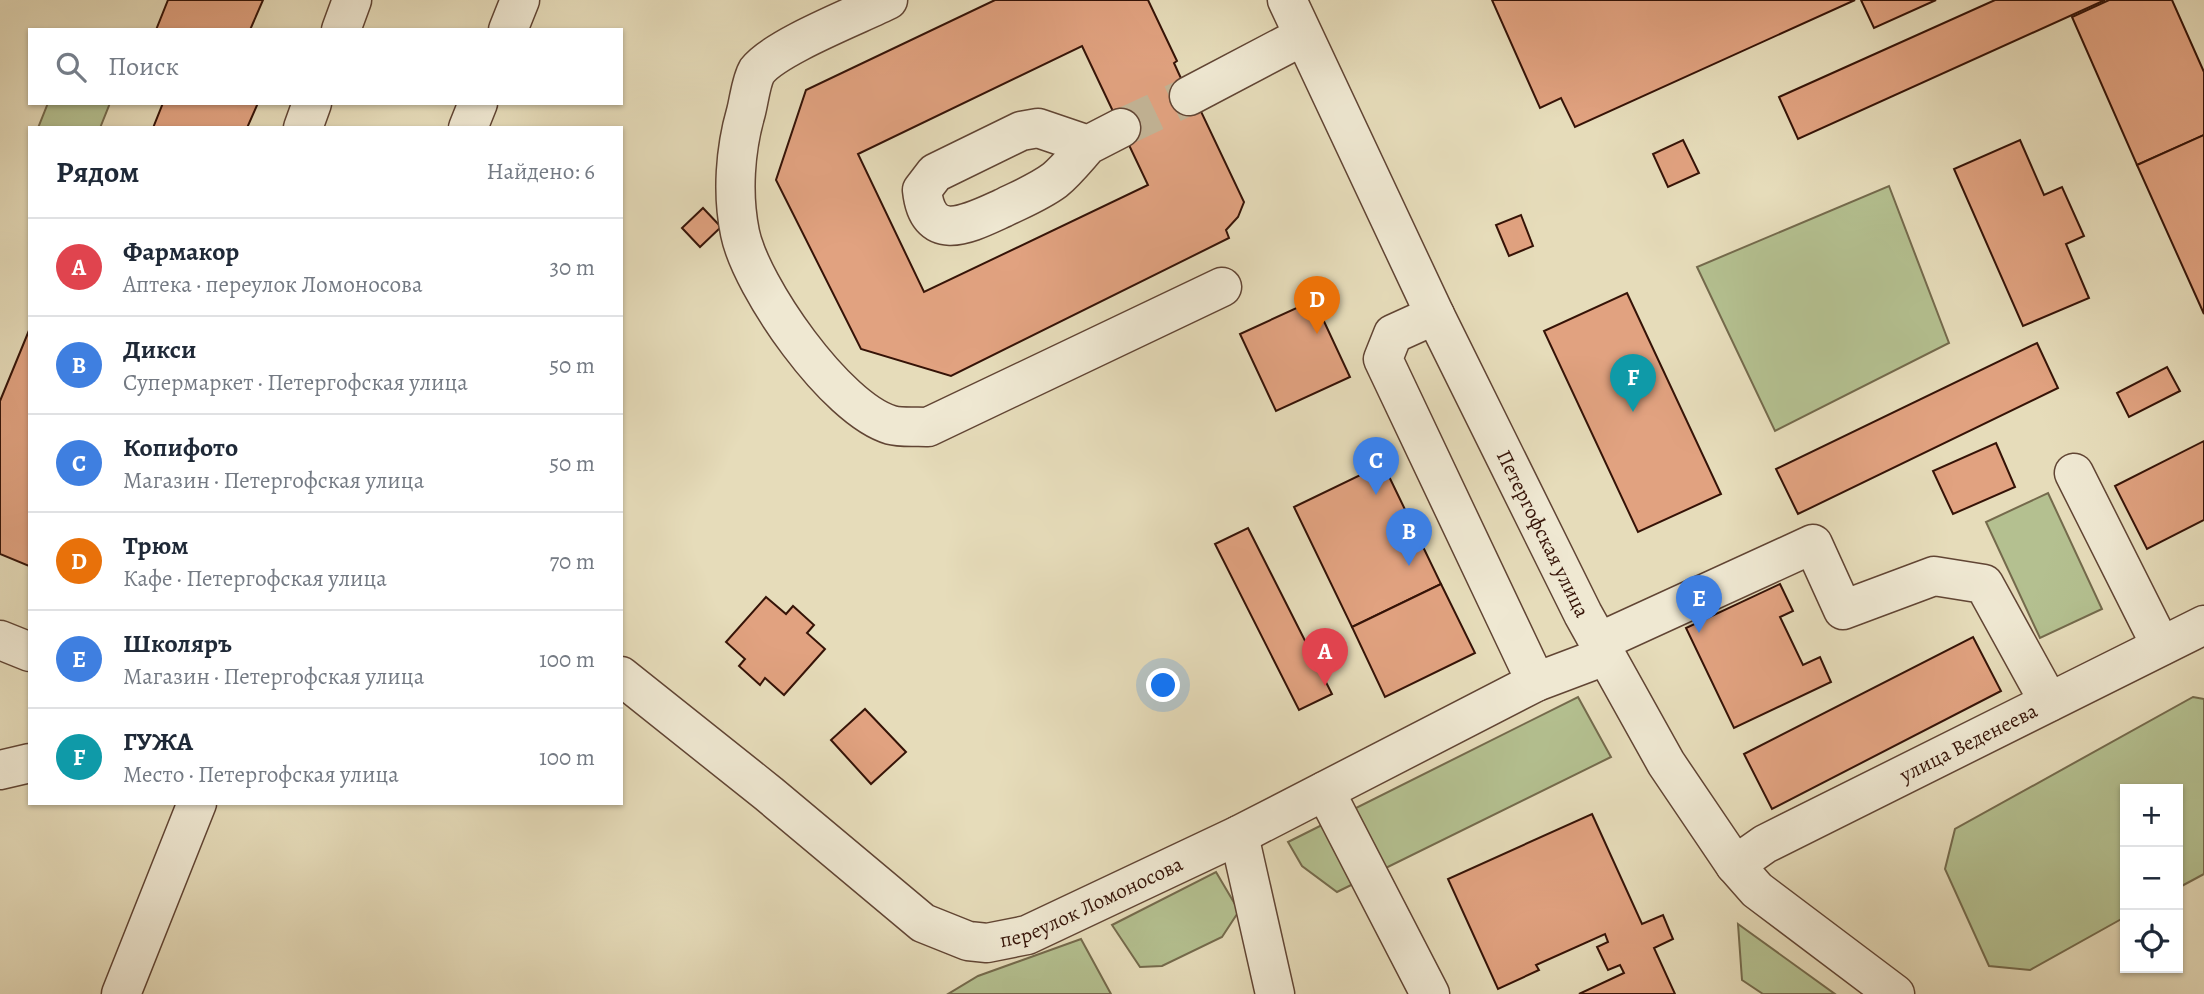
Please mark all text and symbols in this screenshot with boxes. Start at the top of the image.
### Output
search box [28,28,623,105]
icon: search [52,48,90,86]
text: Поиск [108,49,179,84]
text: Рядом [56,152,139,192]
text: Найдено: 6 [487,156,595,187]
text: Фармакор [123,234,239,269]
text: A [72,252,86,283]
text: 30 m [549,252,595,283]
text: Аптека · переулок Ломоносова [123,269,423,300]
pin: D [1294,276,1340,334]
text: Дикси [123,332,196,367]
text: B [72,350,86,381]
text: 50 m [549,350,595,381]
pin: F [1610,354,1656,412]
text: Супермаркет · Петергофская улица [123,367,468,398]
text: Копифото [123,430,238,465]
pin: C [1353,437,1399,495]
street label: Петергофская улица [1490,445,1597,622]
text: C [72,448,86,479]
text: 50 m [549,448,595,479]
text: Магазин · Петергофская улица [123,465,424,496]
pin: B [1386,508,1432,566]
text: Трюм [123,528,189,563]
text: D [71,546,87,577]
text: 70 m [549,546,595,577]
text: Кафе · Петергофская улица [123,563,387,594]
pin: E [1676,575,1722,633]
text: Школяръ [123,626,232,661]
pin: A [1302,628,1348,686]
text: E [72,644,86,675]
text: 100 m [539,644,595,675]
text: Магазин · Петергофская улица [123,661,424,692]
your location [1146,668,1180,702]
street label: улица Веденеева [1894,696,2042,789]
text: ГУЖА [123,724,193,759]
text: F [73,742,85,773]
text: 100 m [539,742,595,773]
text: Место · Петергофская улица [123,759,399,790]
map controls [2120,784,2183,973]
button: + [2120,784,2183,847]
button: − [2120,847,2183,910]
street label: переулок Ломоносова [997,849,1188,954]
button: locate [2120,910,2183,973]

